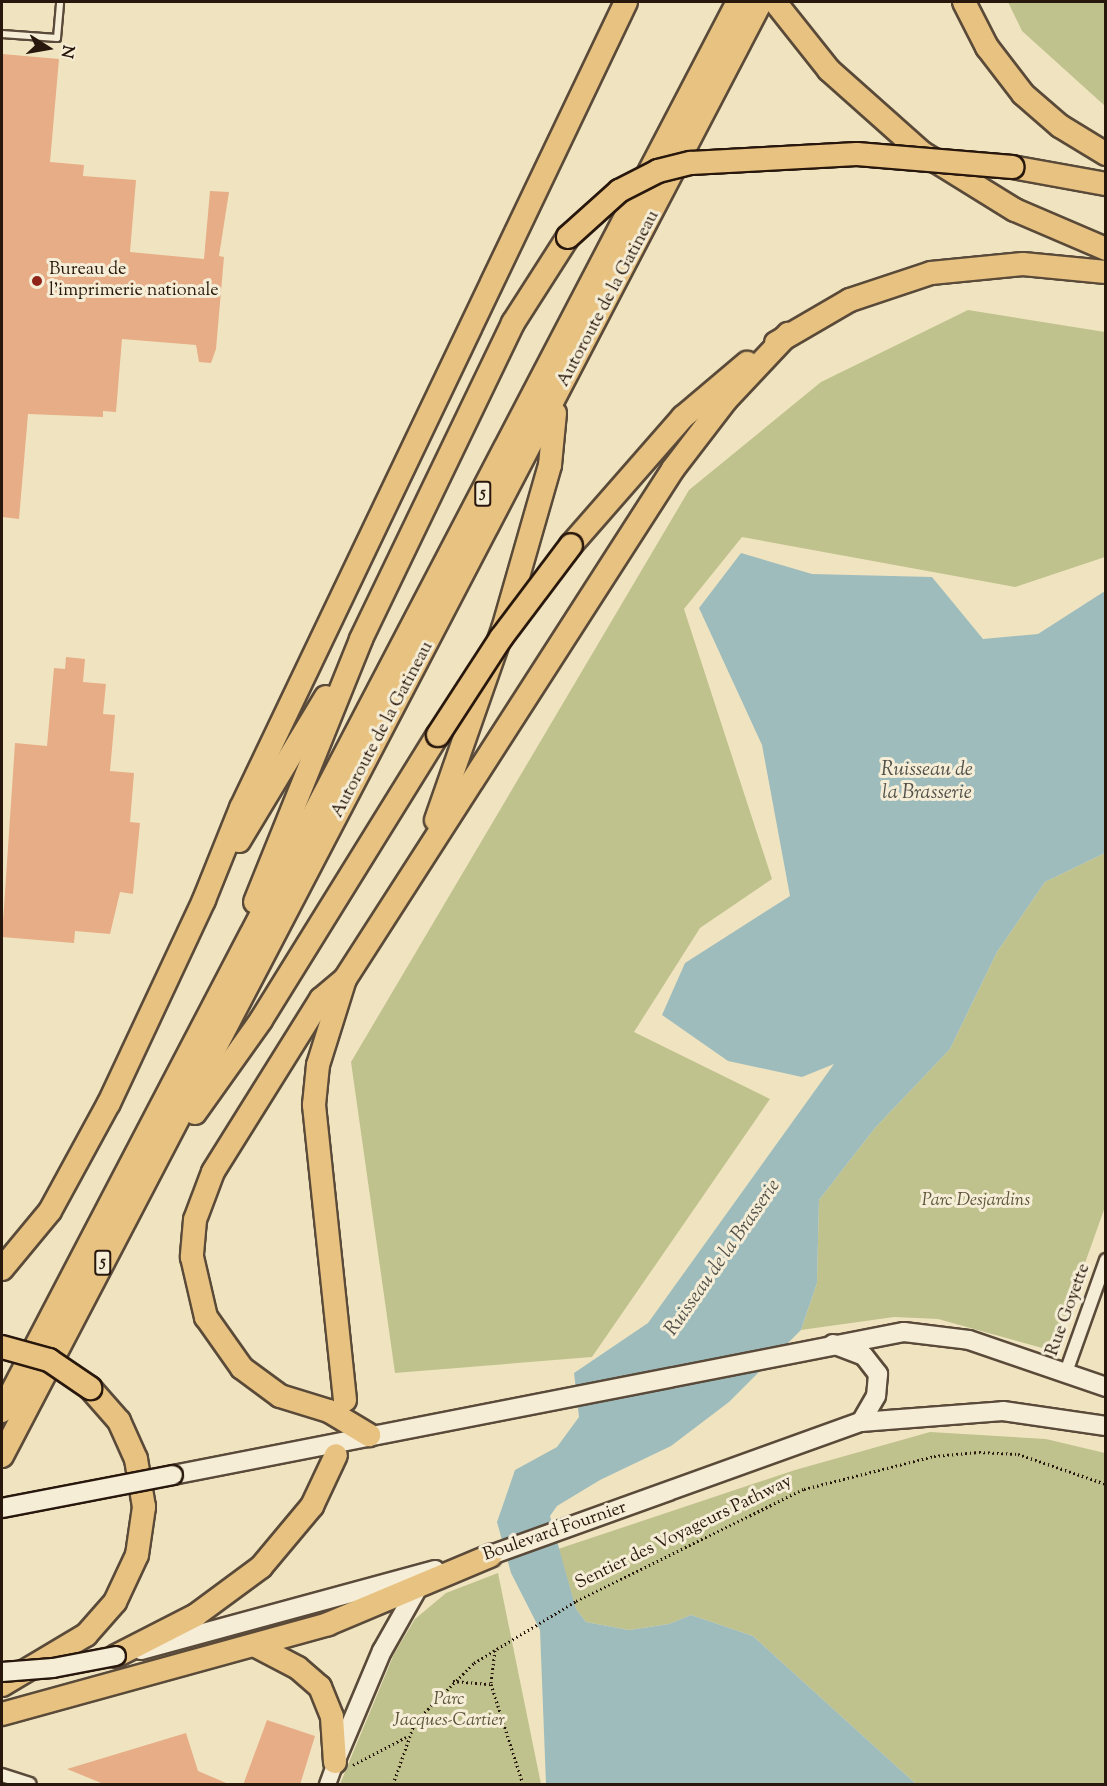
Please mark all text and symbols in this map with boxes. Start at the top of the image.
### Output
north arrow [18,18,78,78]
text: N [54,43,79,60]
street label: Autoroute de la Gatineau [553,207,665,391]
place label: Bureau de l'imprimerie nationale [49,260,219,302]
marker: Bureau de l'imprimerie nationale [30,274,44,288]
road number: 5 [474,481,492,507]
street label: Autoroute de la Gatineau [327,638,439,822]
water label: Ruisseau de la Brasserie [881,759,973,806]
water label: Ruisseau de la Brasserie [660,1175,786,1341]
park label: Parc Desjardins [922,1190,1030,1212]
road number: 5 [94,1250,112,1276]
street label: Rue Goyette [1042,1261,1096,1359]
street label: Sentier des Voyageurs Pathway [572,1471,796,1595]
street label: Boulevard Fournier [480,1497,630,1567]
park label: Parc Jacques-Cartier [393,1690,505,1732]

